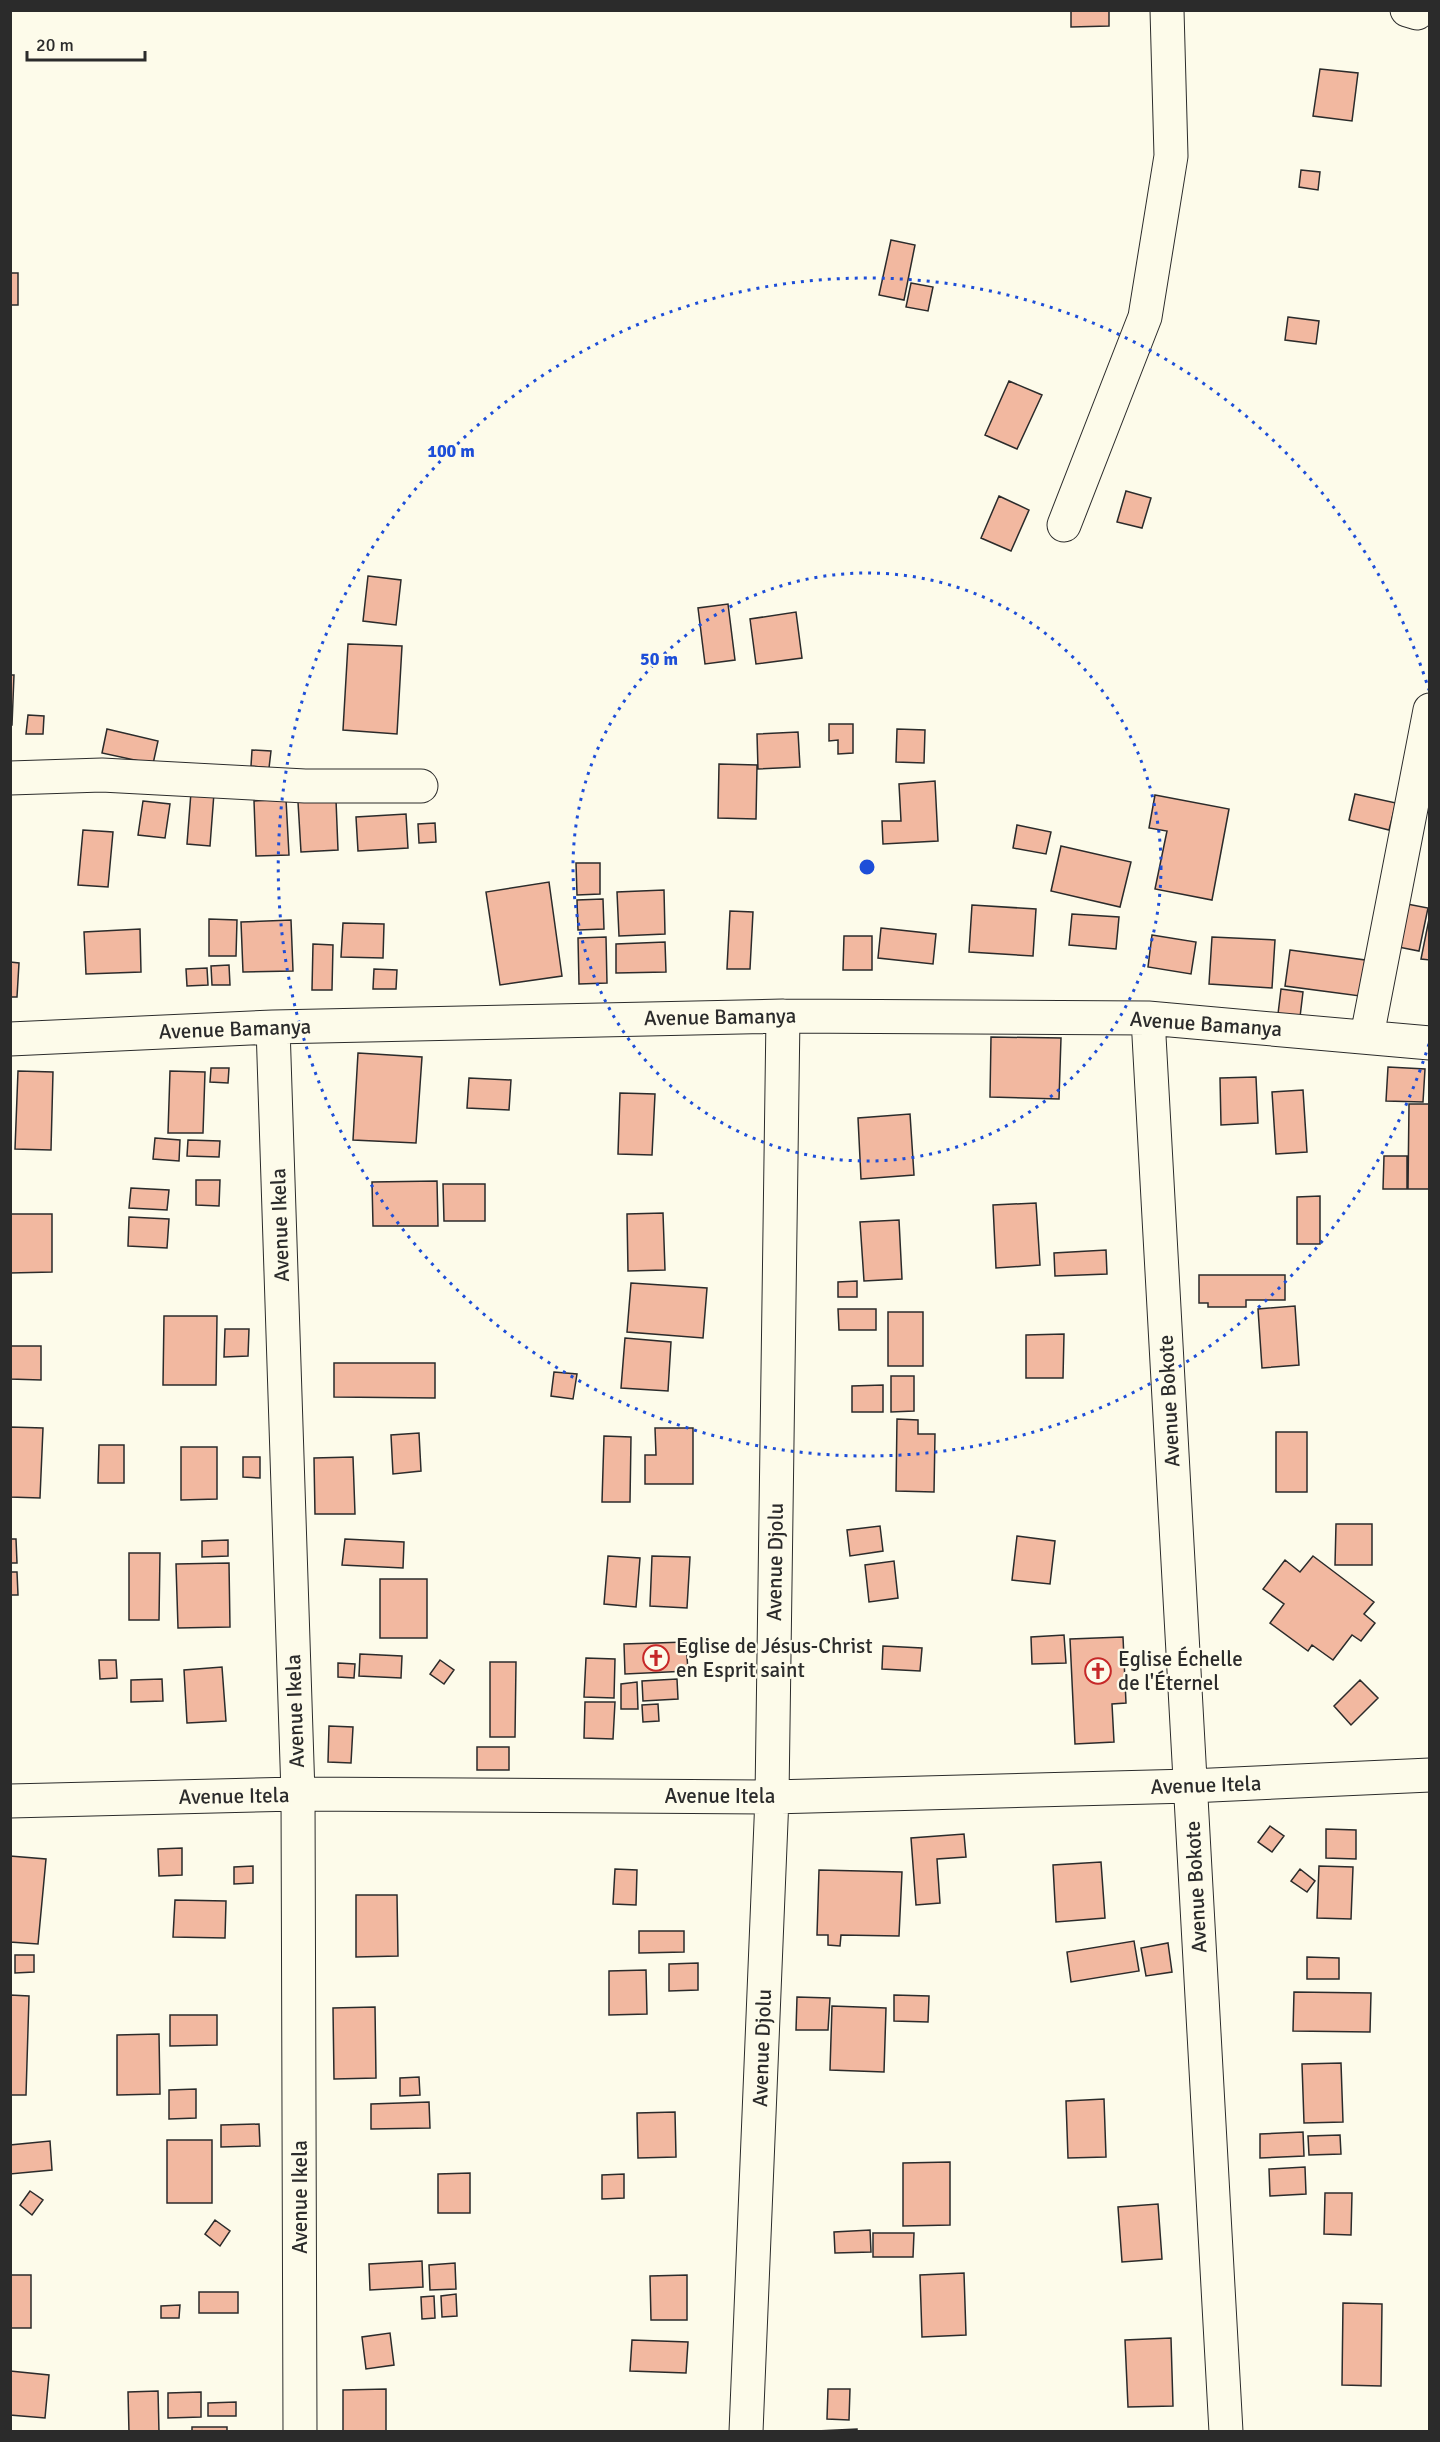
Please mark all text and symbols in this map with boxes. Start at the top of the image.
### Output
scale bar [27,24,146,62]
text: 20 m [36,34,74,56]
text: 100 m [427,440,475,462]
text: 50 m [640,648,678,670]
centre of rings [857,857,877,877]
street label: Avenue Bamanya [644,1003,796,1031]
street label: Avenue Bamanya [1129,1006,1283,1042]
street label: Avenue Bamanya [158,1013,312,1045]
street label: Avenue Ikela [265,1168,295,1282]
street label: Avenue Bokote [1153,1334,1185,1468]
street label: Avenue Djolu [761,1503,789,1621]
place label: Eglise de Jésus-Christ en Esprit saint [676,1633,873,1683]
church icon: Eglise de Jésus-Christ en Esprit saint [641,1643,671,1673]
place label: Eglise Échelle de l'Éternel [1118,1646,1243,1696]
street label: Avenue Ikela [280,1654,310,1768]
church icon: Eglise Échelle de l'Éternel [1083,1656,1113,1686]
street label: Avenue Itela [1150,1770,1262,1800]
street label: Avenue Itela [178,1782,290,1810]
street label: Avenue Itela [665,1783,776,1809]
street label: Avenue Bokote [1180,1820,1212,1954]
street label: Avenue Djolu [747,1989,777,2107]
street label: Avenue Ikela [287,2140,313,2254]

